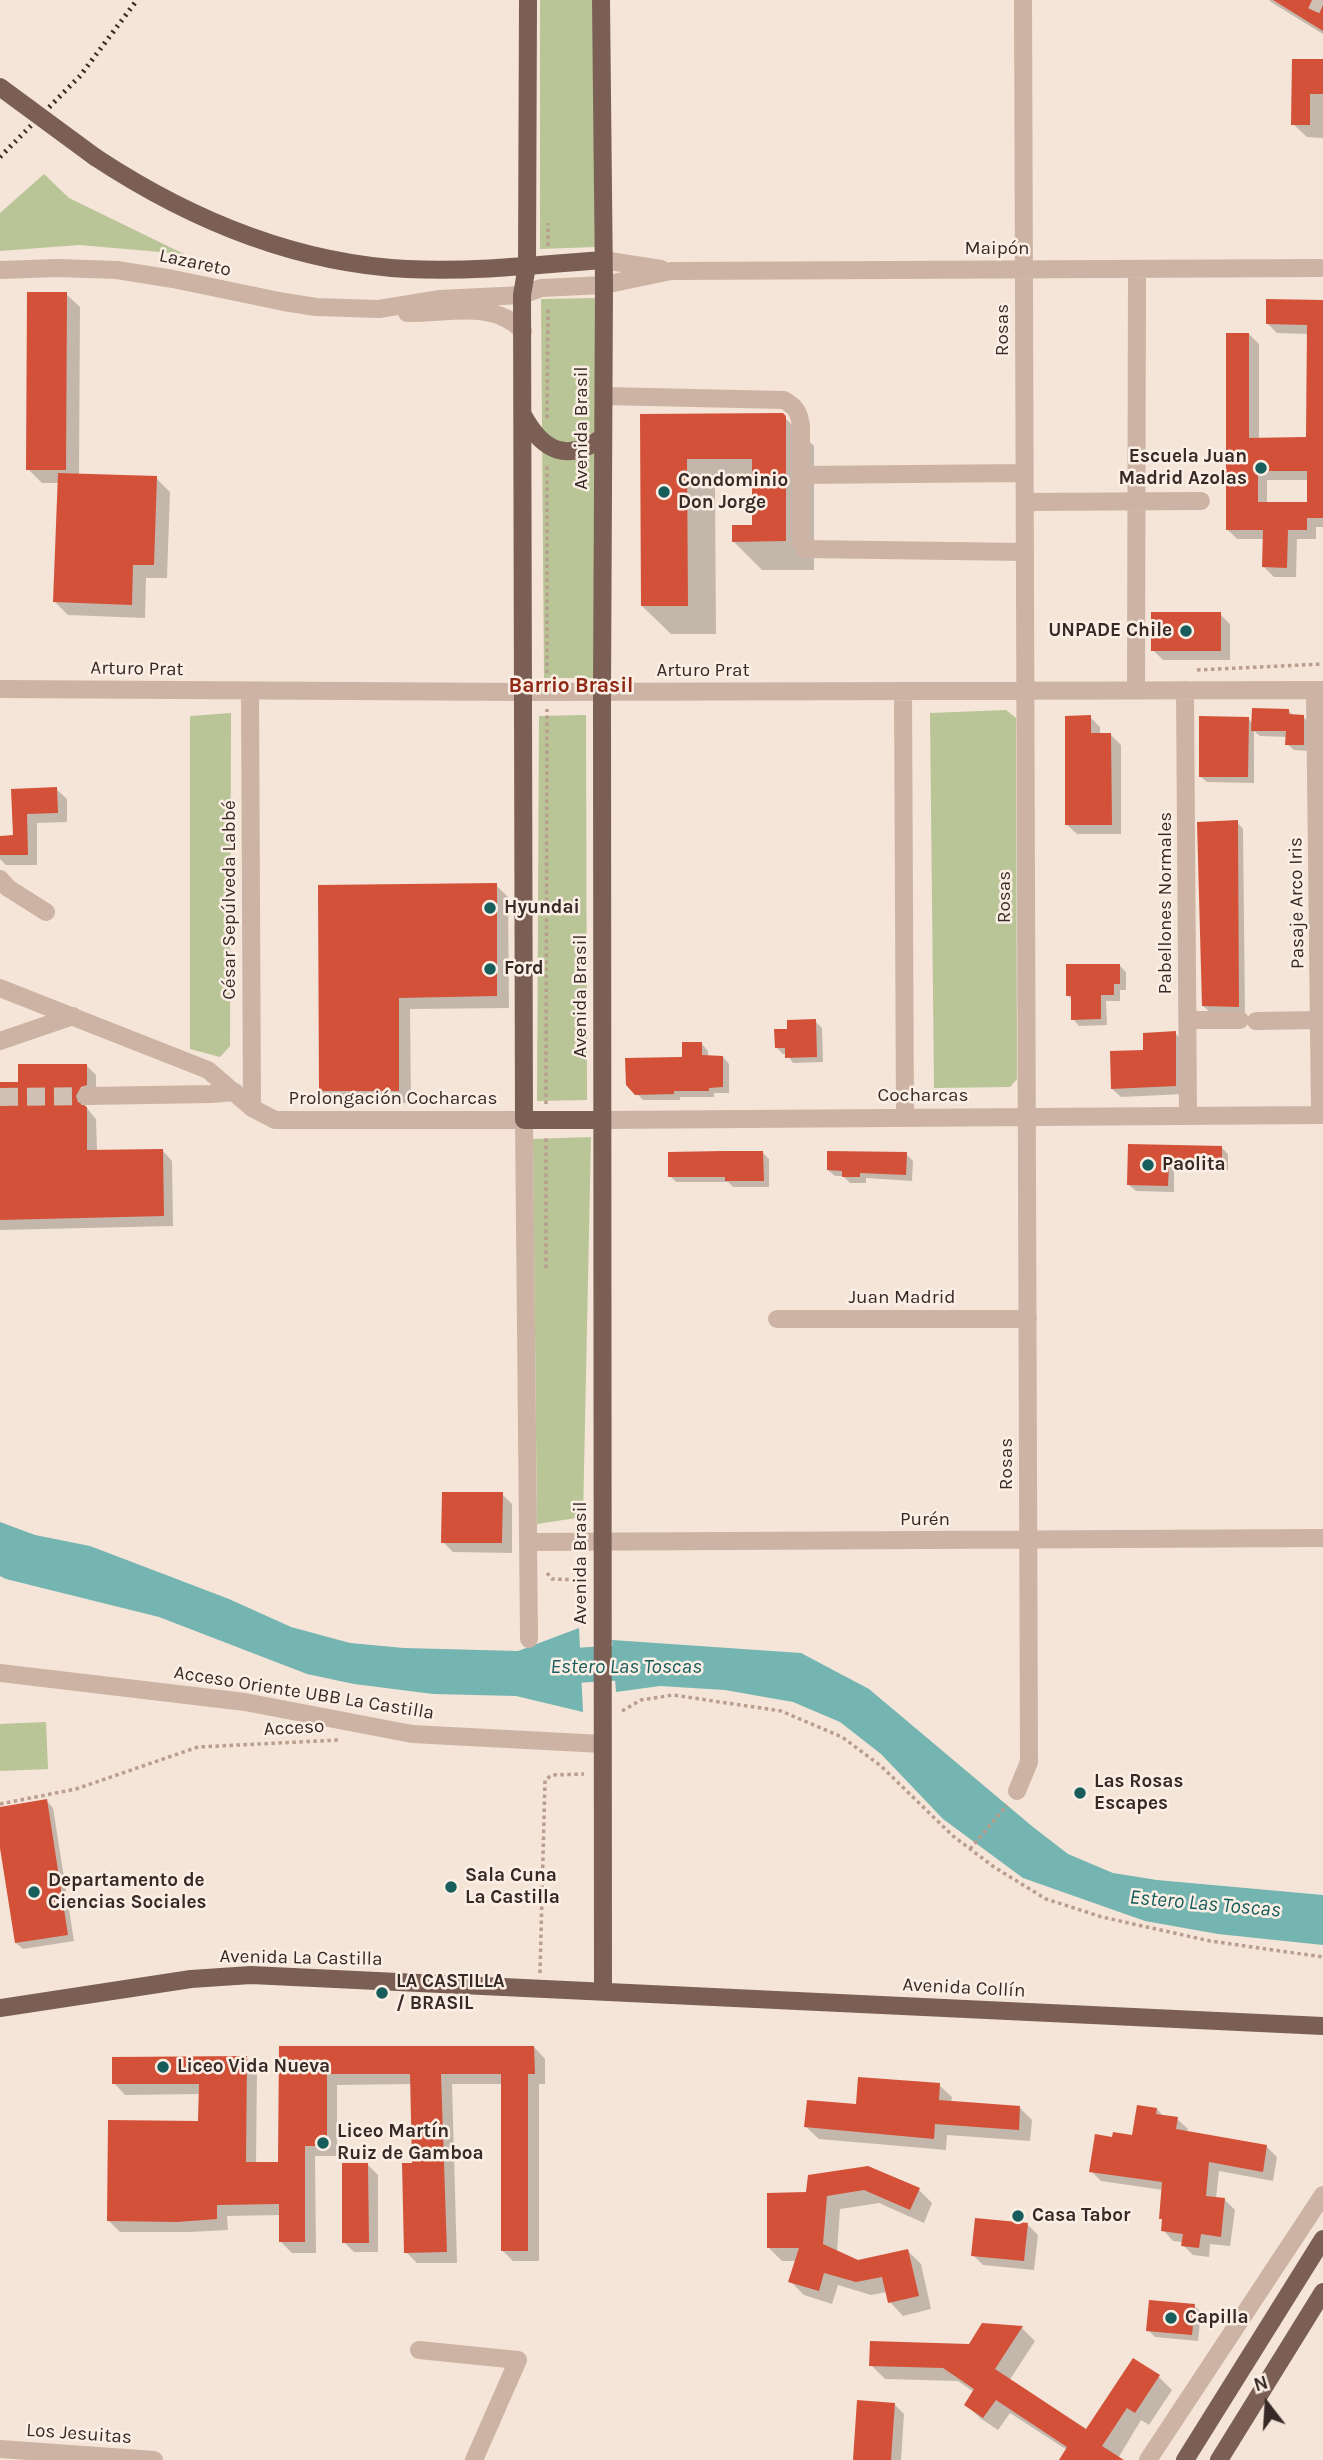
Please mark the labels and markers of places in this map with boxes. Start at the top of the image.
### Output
place label: Escuela Juan Madrid Azolas [1118,446,1247,490]
marker: Escuela Juan Madrid Azolas [1253,460,1269,476]
place label: Condominio Don Jorge [678,470,788,514]
marker: Condominio Don Jorge [656,484,672,500]
place label: UNPADE Chile [1048,620,1172,642]
marker: UNPADE Chile [1178,623,1194,639]
place label: Hyundai [504,897,580,919]
marker: Hyundai [482,900,498,916]
place label: Ford [504,958,544,980]
marker: Ford [482,961,498,977]
place label: Paolita [1162,1154,1226,1176]
marker: Paolita [1140,1157,1156,1173]
place label: Las Rosas Escapes [1094,1771,1183,1815]
marker: Las Rosas Escapes [1072,1785,1088,1801]
place label: Sala Cuna La Castilla [465,1865,560,1909]
place label: Departamento de Ciencias Sociales [48,1870,207,1914]
marker: Sala Cuna La Castilla [443,1879,459,1895]
marker: Departamento de Ciencias Sociales [26,1884,42,1900]
place label: LA CASTILLA / BRASIL [396,1971,505,2015]
marker: LA CASTILLA / BRASIL [374,1985,390,2001]
place label: Liceo Vida Nueva [177,2056,330,2078]
marker: Liceo Vida Nueva [155,2059,171,2075]
place label: Liceo Martín Ruiz de Gamboa [337,2121,484,2165]
marker: Liceo Martín Ruiz de Gamboa [315,2135,331,2151]
place label: Casa Tabor [1032,2205,1130,2227]
marker: Casa Tabor [1010,2208,1026,2224]
place label: Capilla [1185,2307,1249,2329]
marker: Capilla [1163,2310,1179,2326]

